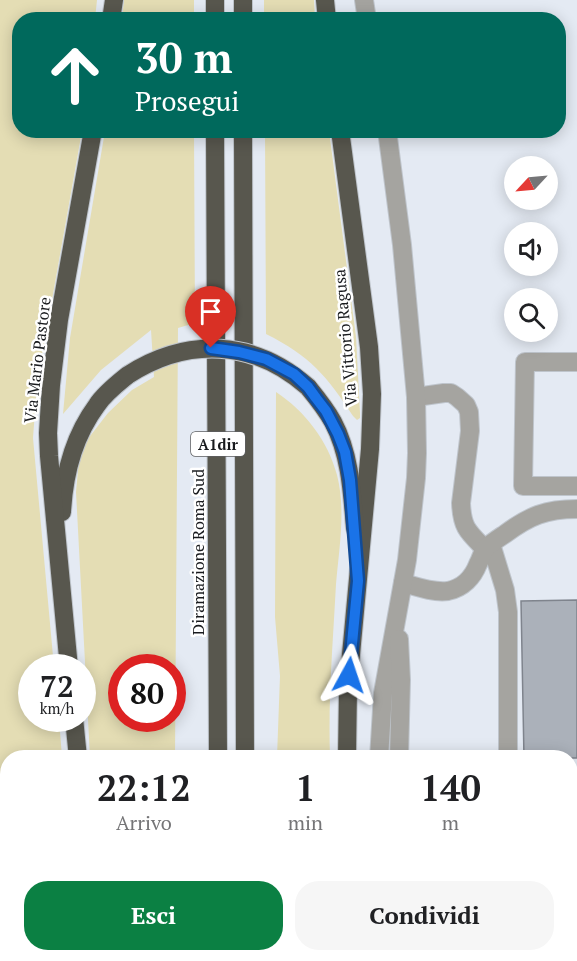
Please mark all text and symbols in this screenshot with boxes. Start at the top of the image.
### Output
text: 30 m [135,29,233,85]
icon: ahead [36,36,114,114]
text: Prosegui [135,83,239,119]
north arrow [504,156,558,210]
map controls [504,156,558,342]
button: sound [504,222,558,276]
street label: Via Vittorio Ragusa [328,268,362,408]
pin [185,286,236,348]
button: search [504,288,558,342]
icon: arrive [194,295,227,328]
street label: Via Mario Pastore [18,296,56,424]
road number: A1dir [191,432,245,456]
street label: Diramazione Roma Sud [187,469,209,635]
position arrow [317,643,381,707]
speed limit sign: 80 [108,654,186,732]
text: 72 [40,666,74,706]
text: km/h [40,698,74,718]
text: 22:12 [97,764,191,811]
text: 1 [295,764,316,811]
text: 140 [420,764,481,811]
text: Arrivo [116,809,172,836]
text: min [288,809,323,836]
text: m [442,809,459,836]
button: Esci [24,881,283,950]
button: Condividi [295,881,554,950]

